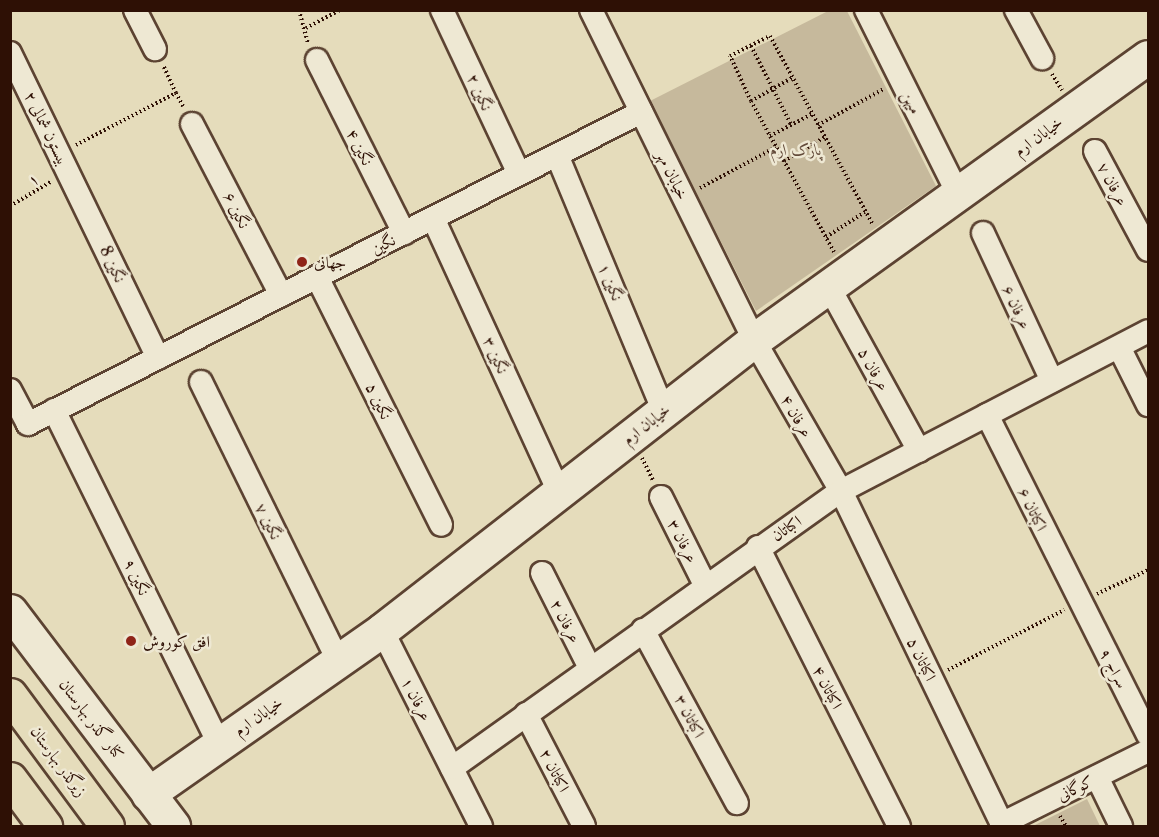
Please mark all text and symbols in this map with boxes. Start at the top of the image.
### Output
street label: نگین ۲ [463,71,497,113]
street label: میهن [898,87,926,117]
street label: بیستون شمالی ۲ [21,88,73,168]
street label: خیابان ارم [1010,112,1066,160]
street label: نگین ۴ [343,126,377,168]
park label: پارک ارم [770,139,822,159]
street label: خیابان مهر [653,147,693,203]
street label: عرفان ۷ [1094,159,1132,209]
street label: ۱ [24,168,42,190]
street label: نگین ۶ [220,189,254,231]
street label: نگین [368,230,398,258]
street label: نگین 8 [96,243,130,285]
place label: جهانی [314,252,346,272]
marker: جهانی [295,255,309,269]
street label: نگین ۱ [595,261,627,303]
street label: عرفان ۶ [999,282,1035,332]
street label: نگین ۳ [479,334,513,376]
street label: عرفان ۵ [854,344,894,394]
street label: نگین ۵ [362,380,396,422]
street label: عرفان ۴ [777,391,817,441]
street label: خیابان ارم [618,399,674,449]
street label: اکباتان ۶ [1014,484,1052,534]
street label: نگین ۷ [252,500,286,542]
street label: اکباتان [767,511,805,545]
street label: عرفان ۳ [664,516,702,566]
street label: نگین ۹ [120,556,154,598]
street label: عرفان ۲ [547,596,585,646]
place label: افق کوروش [143,631,210,651]
marker: افق کوروش [124,634,138,648]
street label: اکباتان ۵ [903,634,941,684]
street label: سراج ۹ [1096,645,1132,691]
street label: اکباتان ۴ [809,662,847,712]
street label: عرفان ۱ [398,674,436,724]
street label: کنار گذر بهارستان [56,675,128,763]
street label: اکباتان ۳ [671,691,709,741]
street label: خیابان ارم [230,692,286,740]
street label: زیرگذر بهارستان [27,722,91,800]
street label: اکباتان ۲ [536,745,574,795]
street label: کوگانی [1054,771,1096,805]

